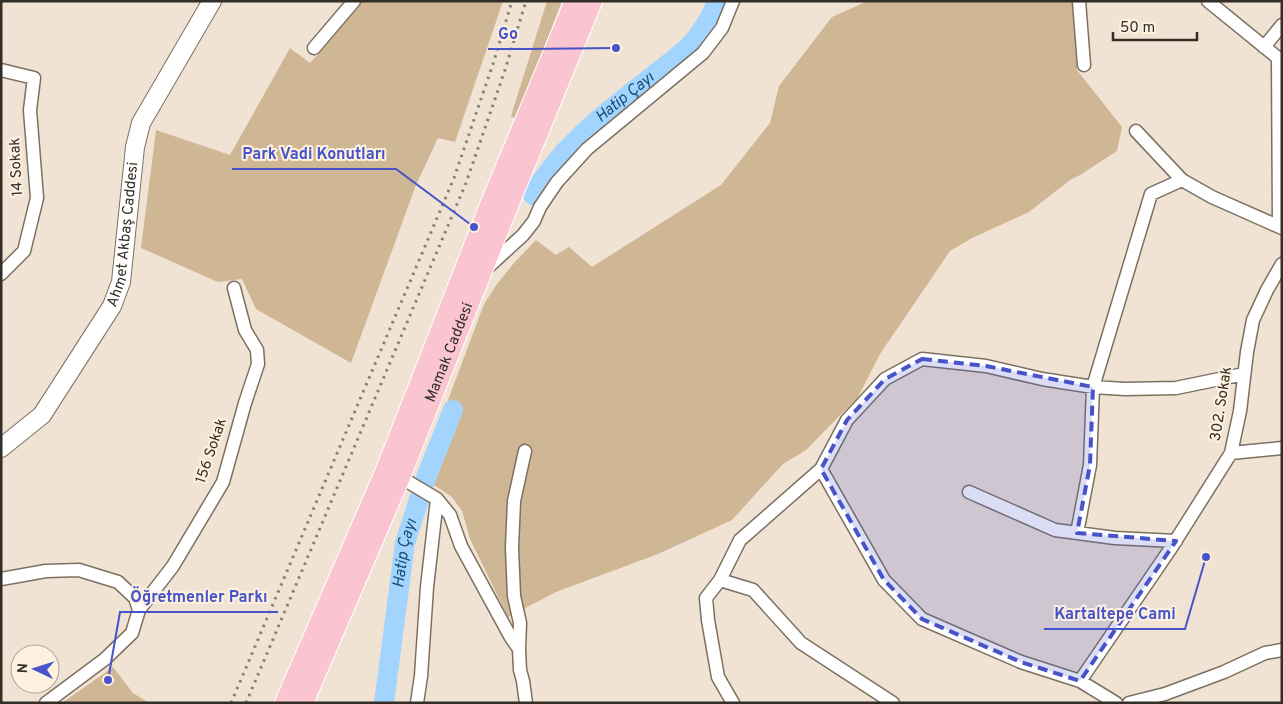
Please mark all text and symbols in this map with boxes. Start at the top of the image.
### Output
scale bar [1113,10,1197,42]
callout: Go [488,18,528,49]
text: 50 m [1120,19,1155,38]
text: Go [498,25,518,45]
water label: Hatip Çayı [592,67,659,127]
street label: 14 Sokak [6,137,28,197]
callout: Park Vadi Konutları [232,138,396,169]
text: Park Vadi Konutları [242,145,386,165]
street label: Ahmet Akbaş Caddesi [103,161,143,310]
street label: Mamak Caddesi [421,300,478,405]
street label: 302. Sokak [1207,365,1237,443]
street label: 156 Sokak [192,416,232,486]
water label: Hatip Çayı [389,516,422,589]
callout: Öğretmenler Parkı [120,581,278,612]
text: Öğretmenler Parkı [130,586,268,608]
callout: Kartaltepe Cami [1044,598,1185,629]
text: Kartaltepe Cami [1054,605,1176,625]
north arrow [10,644,60,694]
text: N [15,663,32,674]

